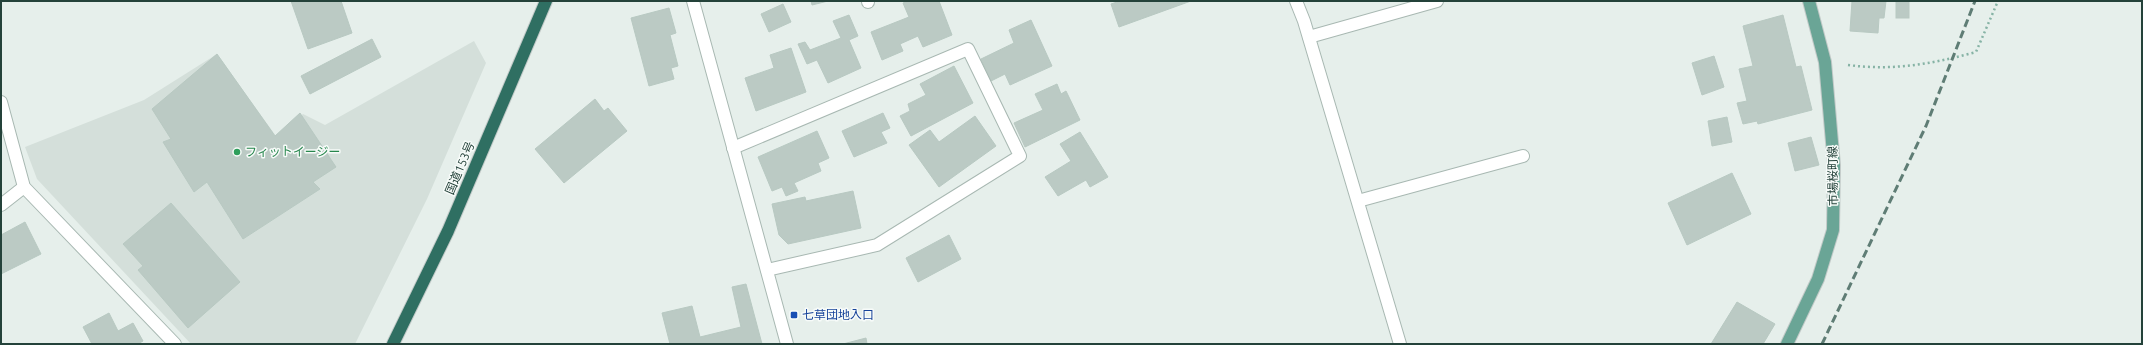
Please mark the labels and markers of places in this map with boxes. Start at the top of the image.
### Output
place label: フィットイージー [245,145,341,158]
marker: フィットイージー [232,147,242,157]
place label: 七草団地入口 [802,308,874,321]
marker: 七草団地入口 [789,310,799,320]

